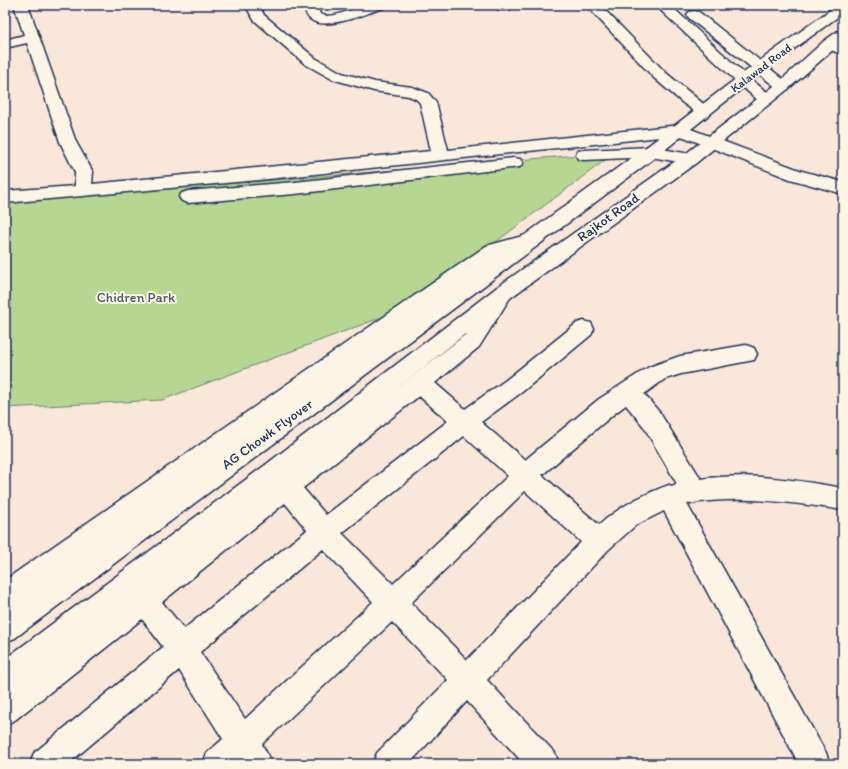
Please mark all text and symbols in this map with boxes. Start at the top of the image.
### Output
street label: Kalawad Road [728,40,795,95]
street label: Rajkot Road [574,189,643,246]
park label: Chidren Park [97,289,176,306]
street label: AG Chowk Flyover [218,395,317,473]

